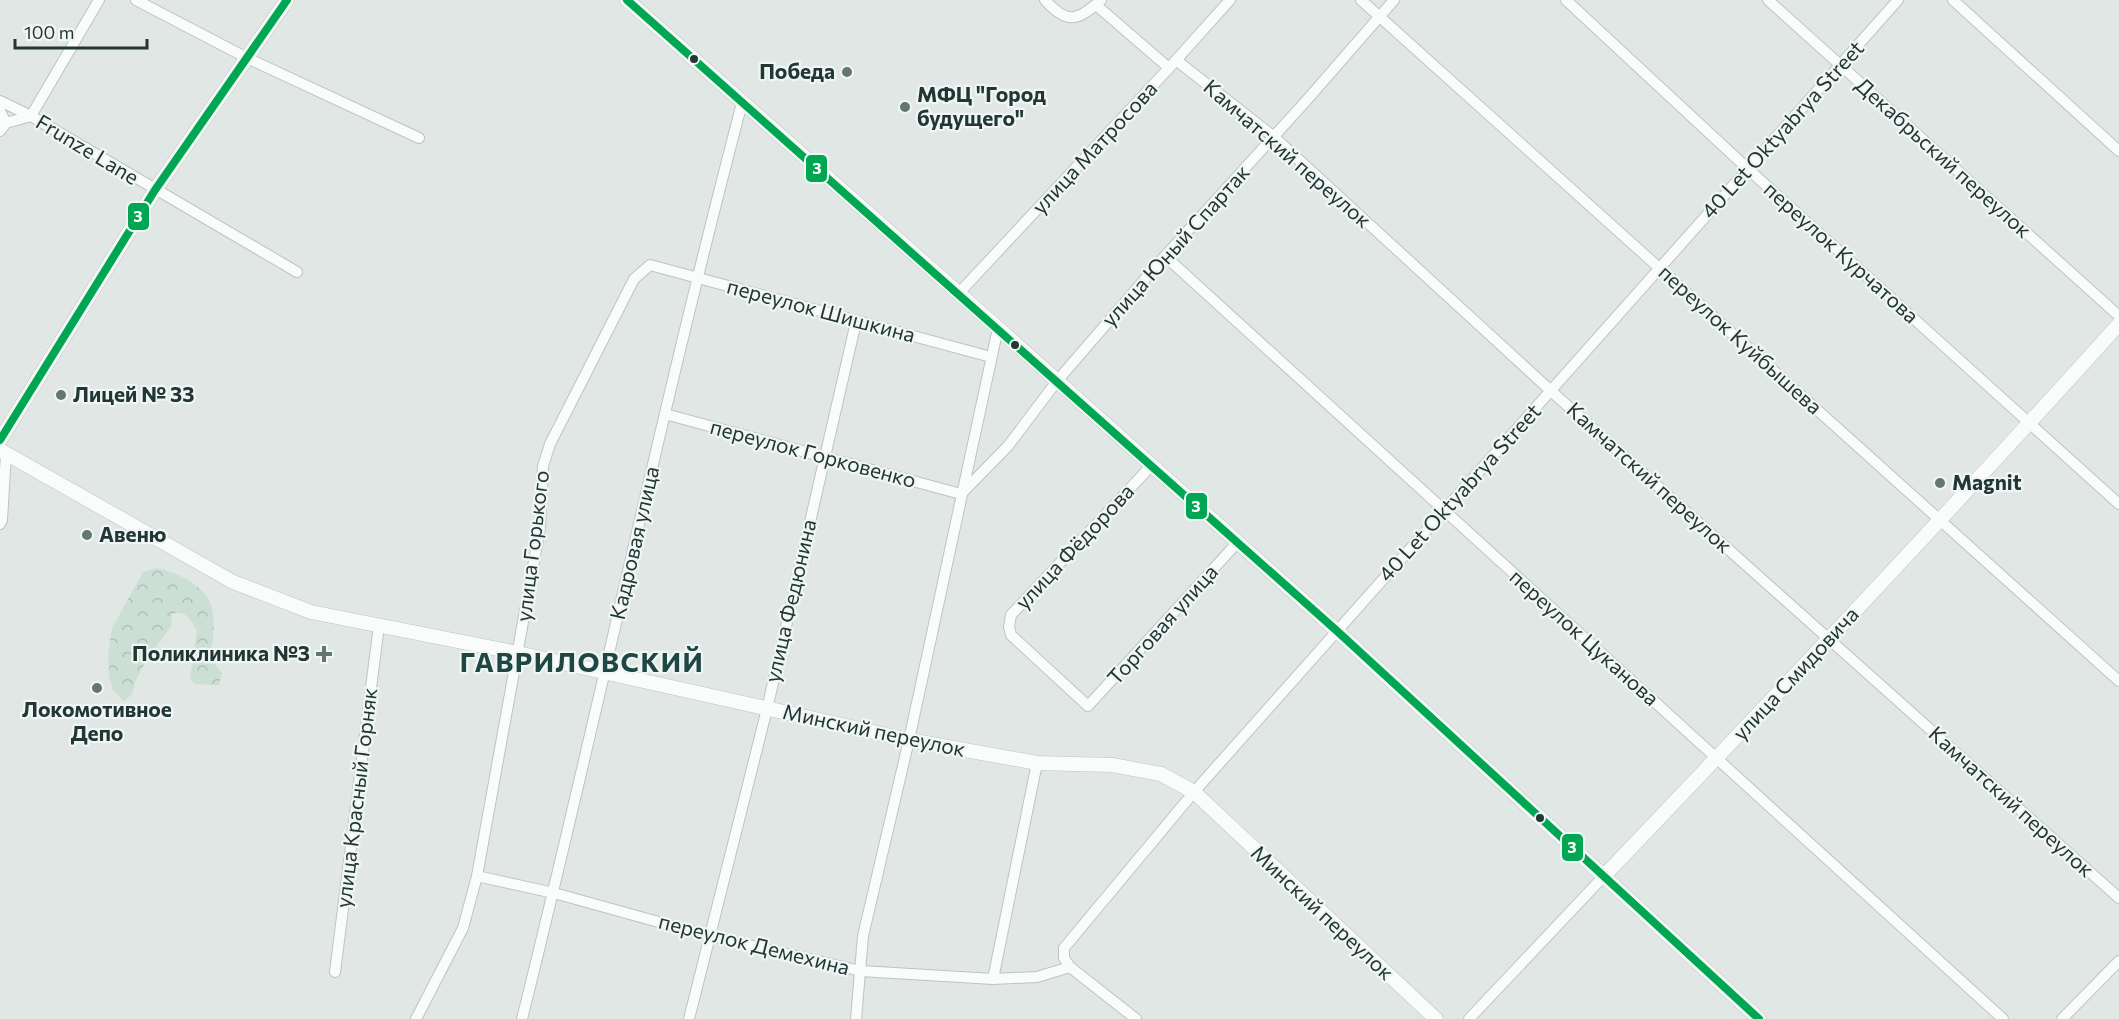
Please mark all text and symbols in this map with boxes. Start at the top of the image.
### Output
scale bar [15,12,147,50]
text: 100 m [24,21,74,43]
street label: 40 Let Oktyabrya Street [1695,35,1868,223]
unlabelled marker [688,53,700,65]
place label: Победа [759,58,835,83]
marker: Победа [840,65,854,79]
street label: Декабрьский переулок [1851,72,2037,242]
street label: Камчатский переулок [1199,73,1377,232]
street label: улица Матросова [1026,76,1162,218]
place label: МФЦ "Город будущего" [917,81,1046,130]
marker: МФЦ "Город будущего" [898,100,912,114]
street label: Frunze Lane [32,108,144,189]
line badge: 3 [805,154,828,183]
text: 3 [812,158,822,177]
street label: улица Юный Спартак [1096,159,1254,331]
street label: переулок Курчатова [1760,176,1924,328]
line badge: 3 [127,202,150,231]
text: 3 [133,206,143,225]
street label: переулок Куйбышева [1654,259,1828,419]
street label: переулок Шишкина [725,272,918,347]
unlabelled marker [1009,339,1021,351]
place label: Лицей № 33 [73,381,194,406]
marker: Лицей № 33 [54,388,68,402]
street label: Камчатский переулок [1562,396,1738,558]
street label: 40 Let Oktyabrya Street [1372,398,1545,586]
street label: переулок Горковенко [708,413,919,492]
street label: Кадровая улица [604,464,663,622]
street label: улица Горького [510,469,553,623]
place label: Magnit [1952,469,2022,494]
marker: Magnit [1933,476,1947,490]
street label: улица Фёдорова [1009,478,1138,614]
line badge: 3 [1185,492,1208,520]
text: 3 [1191,496,1201,515]
street label: улица Федюнина [759,517,820,685]
place label: Авеню [99,521,166,546]
marker: Авеню [80,528,94,542]
street label: Торговая улица [1101,559,1222,689]
street label: переулок Цуканова [1505,563,1665,710]
street label: улица Смидовича [1727,601,1863,745]
place label: Поликлиника №3 [132,640,310,665]
marker: Поликлиника №3 [315,645,333,663]
district label: ГАВРИЛОВСКИЙ [460,645,704,678]
marker: Локомотивное Депо [90,681,104,695]
street label: улица Красный Горняк [330,686,381,909]
place label: Локомотивное Депо [22,696,172,745]
street label: Минский переулок [781,698,968,761]
street label: Камчатский переулок [1924,720,2100,882]
unlabelled marker [1534,812,1546,824]
line badge: 3 [1561,833,1584,862]
text: 3 [1567,837,1577,856]
street label: Минский переулок [1246,839,1400,984]
street label: переулок Демехина [656,908,852,979]

